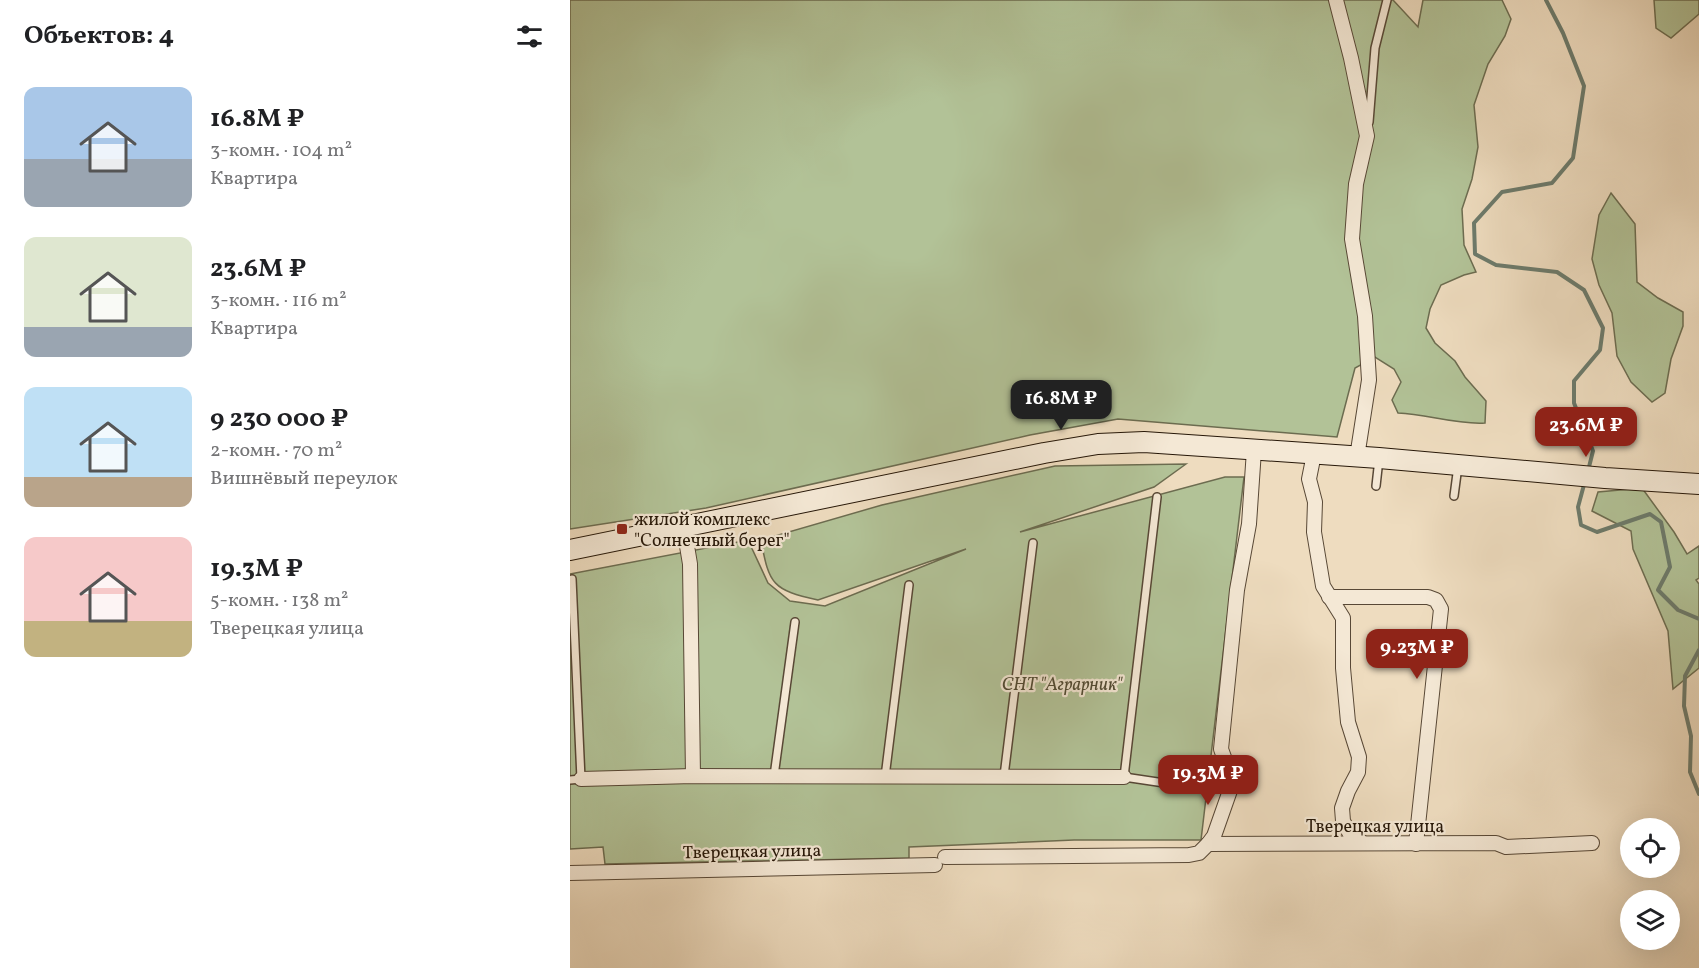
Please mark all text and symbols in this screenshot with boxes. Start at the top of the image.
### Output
text: Объектов: 4 [24,18,174,54]
icon: filters [513,20,546,53]
text: 16.8M ₽ [210,101,304,137]
icon: home [72,111,144,183]
text: 3-комн. · 104 m² [210,137,352,165]
text: Квартира [210,165,298,193]
text: 23.6M ₽ [210,251,306,287]
icon: home [72,261,144,333]
text: 3-комн. · 116 m² [210,287,347,315]
text: Квартира [210,315,298,343]
pin: 16.8M ₽ [1006,380,1116,431]
text: 16.8M ₽ [1025,385,1097,413]
text: 9 230 000 ₽ [210,401,348,437]
pin: 23.6M ₽ [1531,407,1641,458]
icon: home [72,411,144,483]
text: 23.6M ₽ [1549,412,1623,440]
text: 2-комн. · 70 m² [210,437,342,465]
text: Вишнёвый переулок [210,465,398,493]
place label: жилой комплекс "Солнечный берег" [634,508,790,554]
marker: жилой комплекс "Солнечный берег" [615,522,629,536]
text: 19.3M ₽ [210,551,303,587]
icon: home [72,561,144,633]
text: 5-комн. · 138 m² [210,587,349,615]
text: Тверецкая улица [210,615,364,643]
pin: 9.23M ₽ [1362,629,1472,680]
text: 9.23M ₽ [1380,634,1454,662]
park label: СНТ "Аграрник" [1002,673,1123,698]
pin: 19.3M ₽ [1153,755,1263,806]
text: 19.3M ₽ [1172,760,1244,788]
street label: Тверецкая улица [1306,815,1444,840]
map controls [1620,818,1680,950]
button: locate [1620,818,1680,878]
street label: Тверецкая улица [683,839,822,866]
button: layers [1620,890,1680,950]

